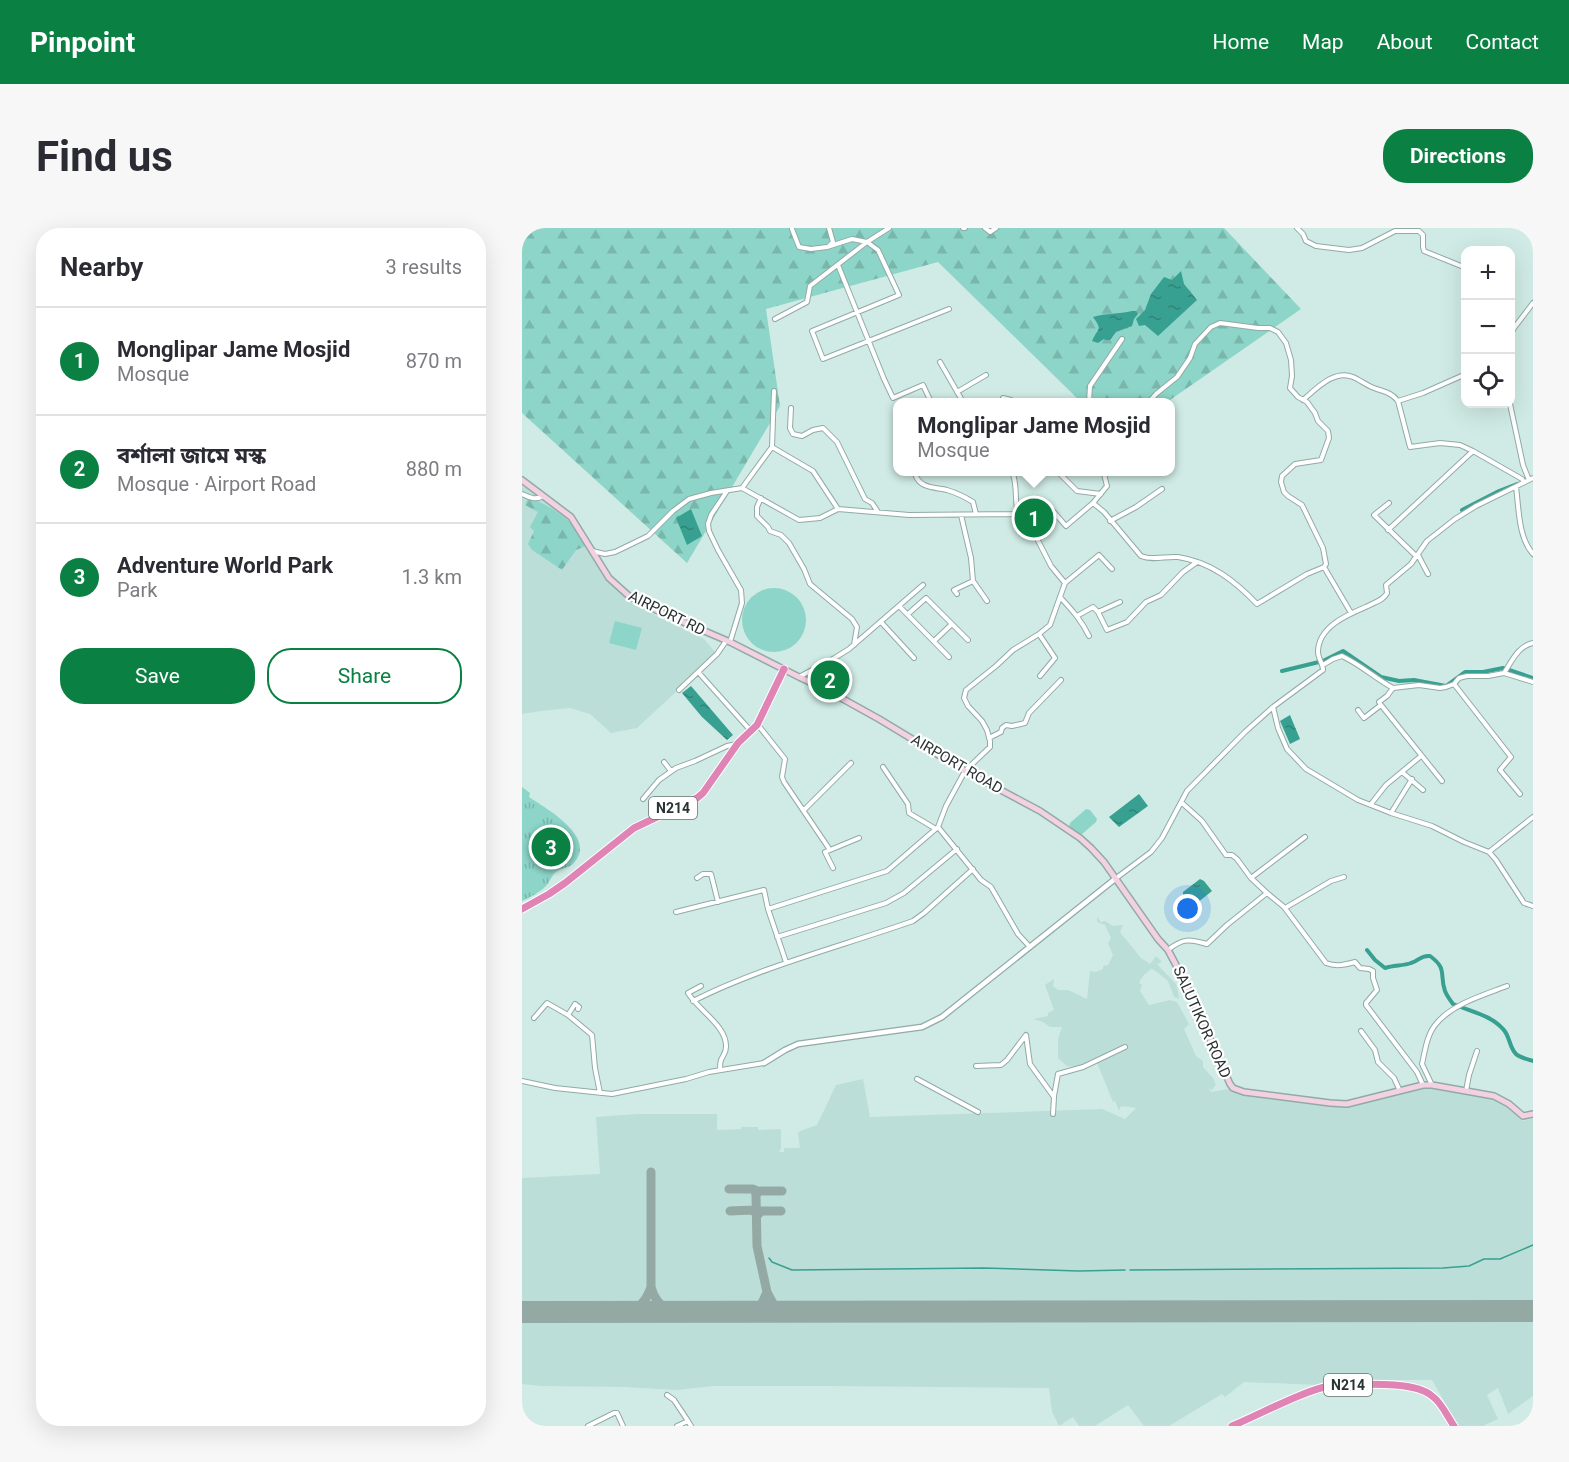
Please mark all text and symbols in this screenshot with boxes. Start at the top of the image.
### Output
text: Pinpoint [30,26,135,59]
text: Home [1213,30,1269,54]
text: Map [1302,30,1344,54]
text: About [1377,30,1433,54]
text: Contact [1466,30,1539,54]
button: Directions [1383,129,1533,183]
text: Find us [36,132,173,181]
map controls [1461,246,1515,408]
button: + [1461,246,1515,300]
text: Nearby [60,252,143,282]
text: 3 results [386,255,462,279]
button: − [1461,300,1515,354]
text: Monglipar Jame Mosjid [117,337,350,362]
text: 1 [74,349,85,373]
text: 870 m [406,349,462,373]
button: locate [1461,354,1515,408]
text: Mosque [117,362,189,386]
popup [893,398,1175,476]
text: Monglipar Jame Mosjid [917,413,1151,438]
text: Mosque [917,438,990,462]
text: বর্শালা জামে মস্ক [117,443,266,468]
text: 2 [74,457,85,481]
text: 880 m [406,457,462,481]
text: Mosque · Airport Road [117,472,316,496]
pin: 1 [1014,496,1054,540]
text: Adventure World Park [117,553,333,578]
text: 3 [74,565,85,589]
text: 1.3 km [402,565,462,589]
text: Park [117,578,157,602]
street label: AIRPORT RD [626,587,708,639]
button: Save [60,648,255,704]
button: Share [267,648,462,704]
pin: 2 [810,658,850,702]
street label: AIRPORT ROAD [908,730,1006,798]
road number: N214 [649,797,697,819]
pin: 3 [531,824,570,870]
your location [1173,894,1202,923]
street label: SALUTIKOR ROAD [1169,963,1235,1081]
road number: N214 [1324,1374,1372,1396]

